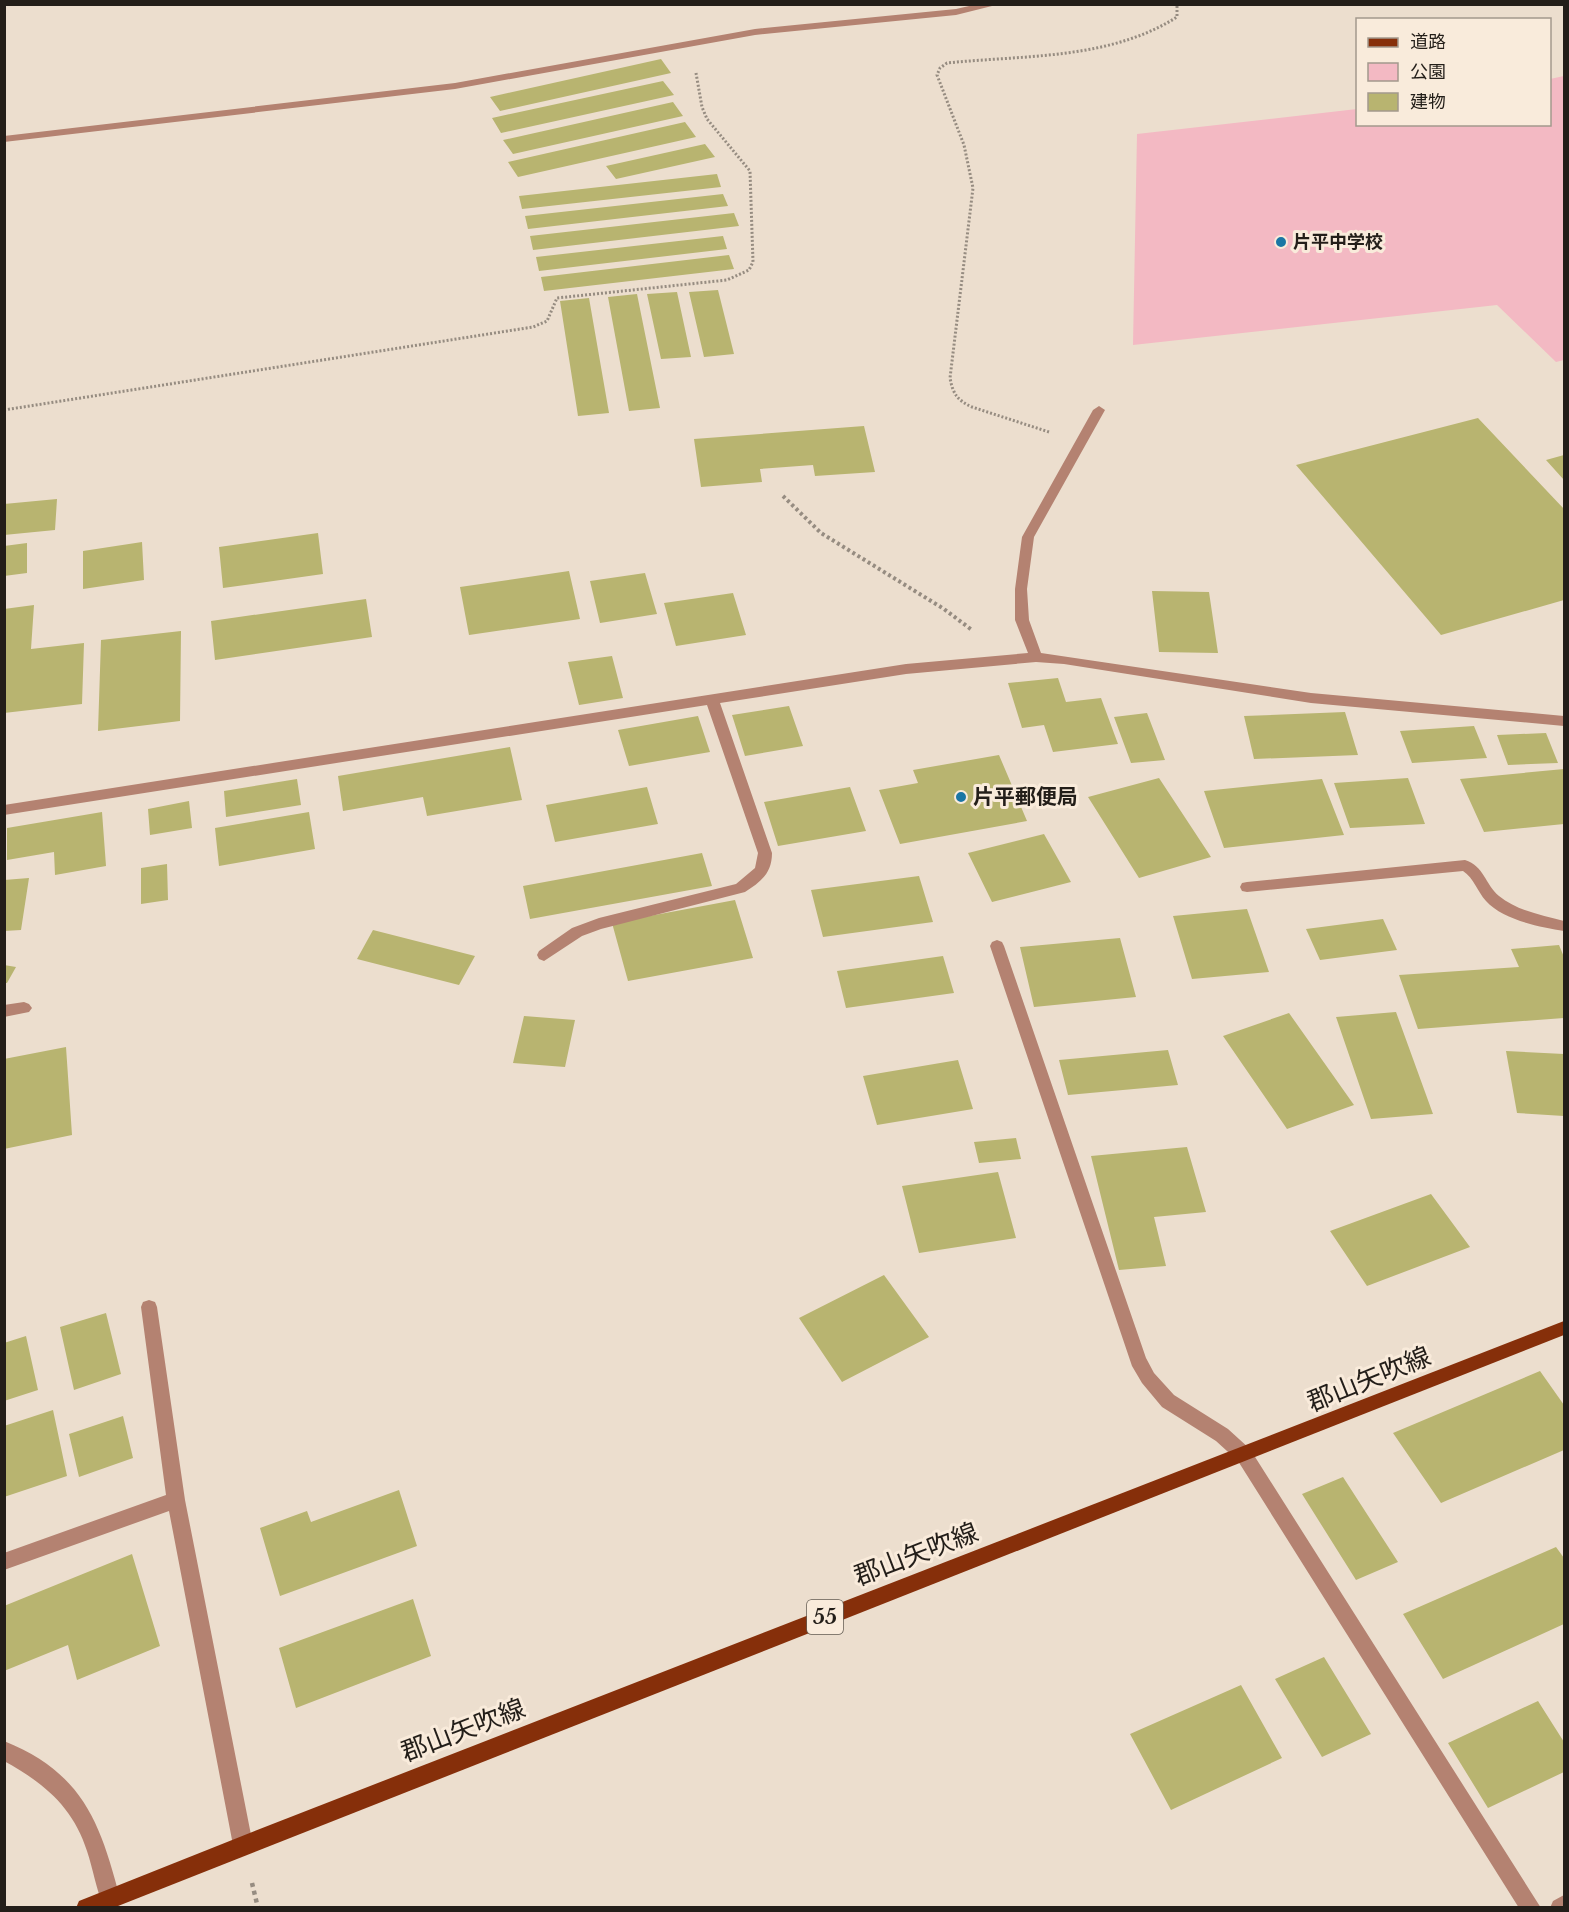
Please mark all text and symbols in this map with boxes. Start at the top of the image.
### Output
legend [1356,18,1551,126]
text: 道路 [1410,31,1446,53]
text: 公園 [1410,61,1446,83]
text: 建物 [1410,91,1446,113]
place label: 片平中学校 [1293,231,1383,253]
marker: 片平中学校 [1274,235,1288,249]
place label: 片平郵便局 [973,784,1078,810]
marker: 片平郵便局 [954,790,968,804]
street label: 郡山矢吹線 [1303,1340,1435,1418]
street label: 郡山矢吹線 [850,1516,982,1592]
road number: 55 [807,1600,843,1634]
street label: 郡山矢吹線 [397,1692,529,1768]

